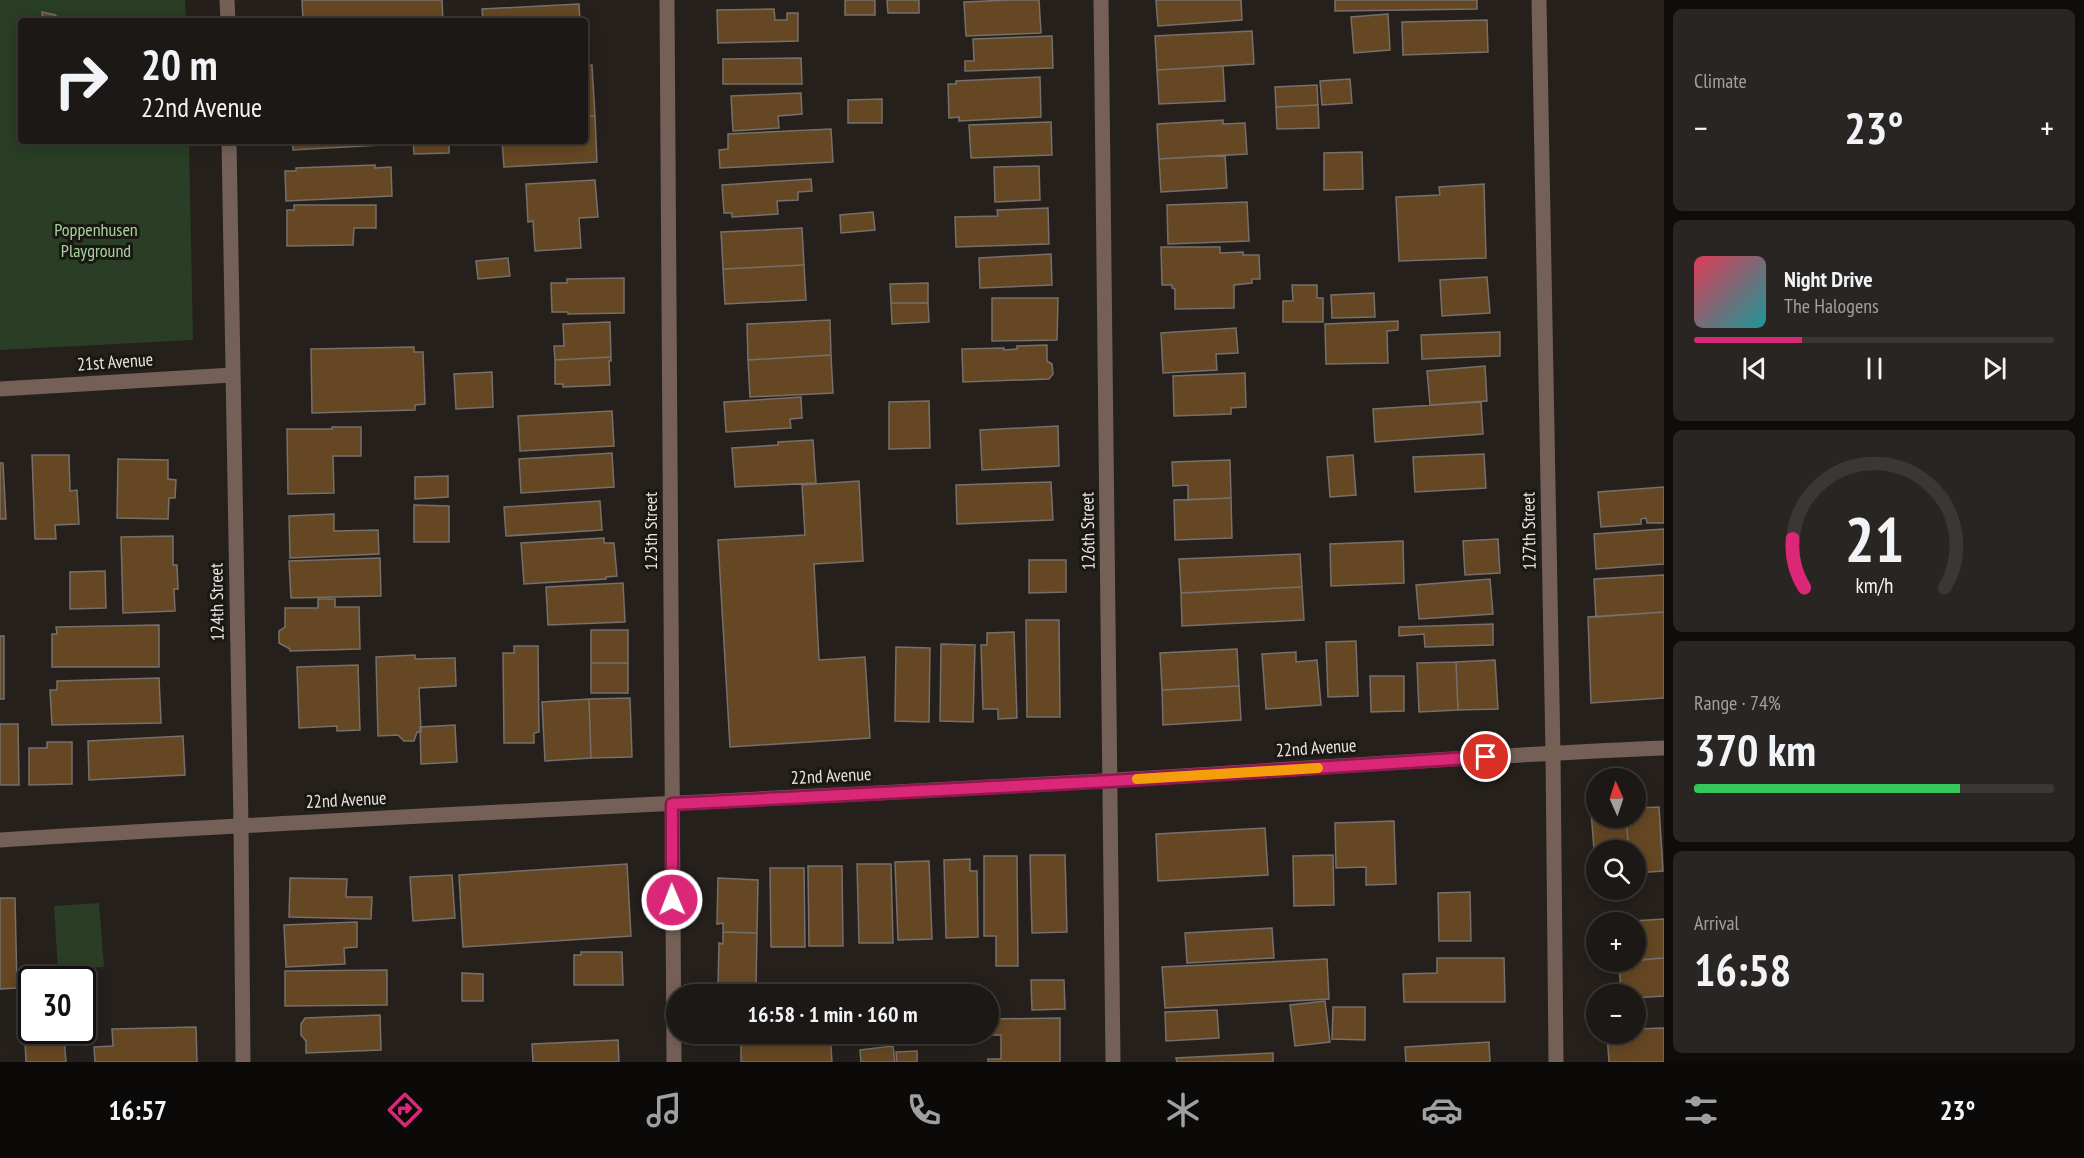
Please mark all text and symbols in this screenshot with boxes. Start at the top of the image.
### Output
text: 20 m [141,37,218,92]
icon: right [42,42,120,120]
text: Climate [1694,68,1747,94]
text: 22nd Avenue [141,90,262,124]
text: 23° [1844,98,1904,156]
text: − [1694,106,1708,149]
text: + [2040,106,2054,149]
park label: Poppenhusen Playground [54,218,138,262]
text: Night Drive [1784,265,1873,293]
text: The Halogens [1784,293,1879,319]
street label: 21st Avenue [76,347,154,376]
icon: previous [1738,352,1771,385]
icon: pause [1858,352,1891,385]
icon: next [1978,352,2011,385]
street label: 125th Street [639,492,662,570]
street label: 126th Street [1075,492,1100,570]
street label: 127th Street [1516,492,1541,570]
text: 21 [1844,498,1904,579]
street label: 124th Street [204,563,229,641]
text: km/h [1855,571,1893,599]
text: Range · 74% [1694,690,1781,716]
text: 370 km [1694,720,1816,778]
pin [1460,731,1511,782]
street label: 22nd Avenue [1275,733,1357,762]
icon: arrive [1469,740,1502,773]
street label: 22nd Avenue [790,762,872,789]
north arrow [1586,768,1646,828]
map controls [1586,768,1646,1044]
street label: 22nd Avenue [305,786,387,813]
button: search [1586,840,1646,900]
position arrow [640,868,704,932]
text: Arrival [1694,910,1739,936]
button: + [1586,912,1646,972]
text: 16:58 [1694,940,1791,998]
speed limit sign: 30 [18,966,96,1044]
button: − [1586,984,1646,1044]
text: 16:58 · 1 min · 160 m [747,1000,918,1028]
icon: directions [384,1089,426,1131]
icon: music [643,1089,685,1131]
icon: phone [903,1089,945,1131]
icon: climate [1162,1089,1204,1131]
icon: car [1421,1089,1463,1131]
icon: filters [1680,1089,1722,1131]
text: 16:57 [109,1093,167,1127]
text: 23° [1940,1093,1975,1127]

